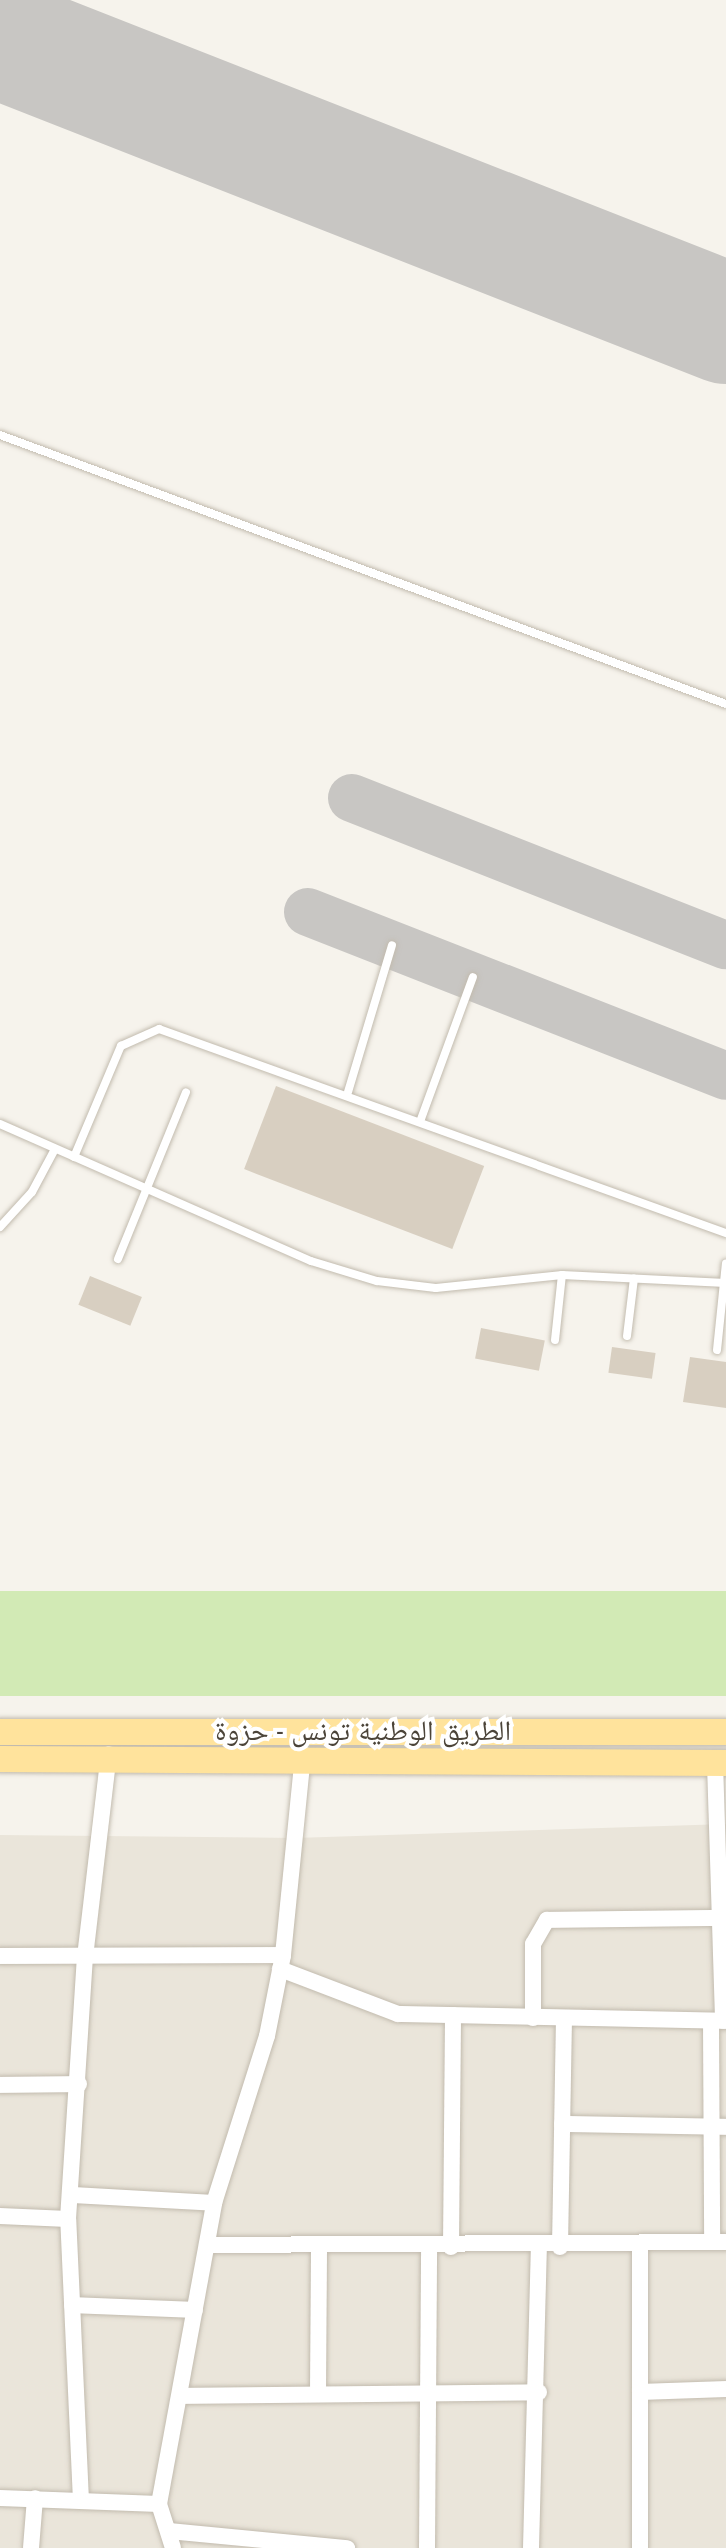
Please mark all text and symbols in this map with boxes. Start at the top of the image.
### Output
street label: الطريق الوطنية تونس - حزوة [215,1714,511,1748]

